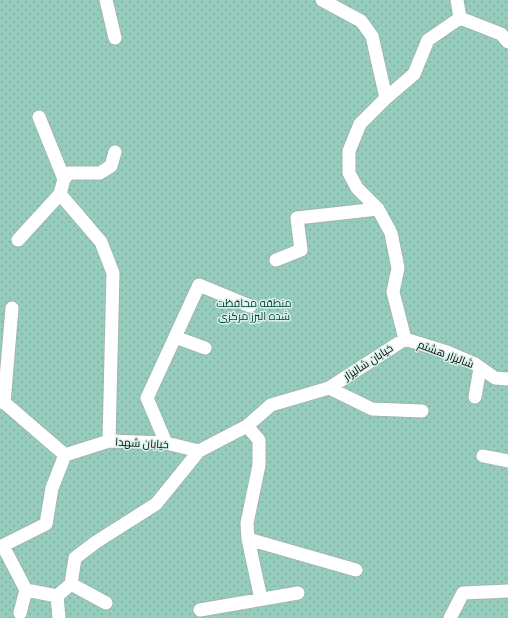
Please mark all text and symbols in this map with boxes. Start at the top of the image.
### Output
park label: منطقه محافظت شده البرز مرکزی [216,297,292,323]
street label: شالیزار هشتم [416,338,476,372]
street label: خیابان شالیزار [340,342,395,384]
street label: خیابان شهدا [115,436,169,451]

